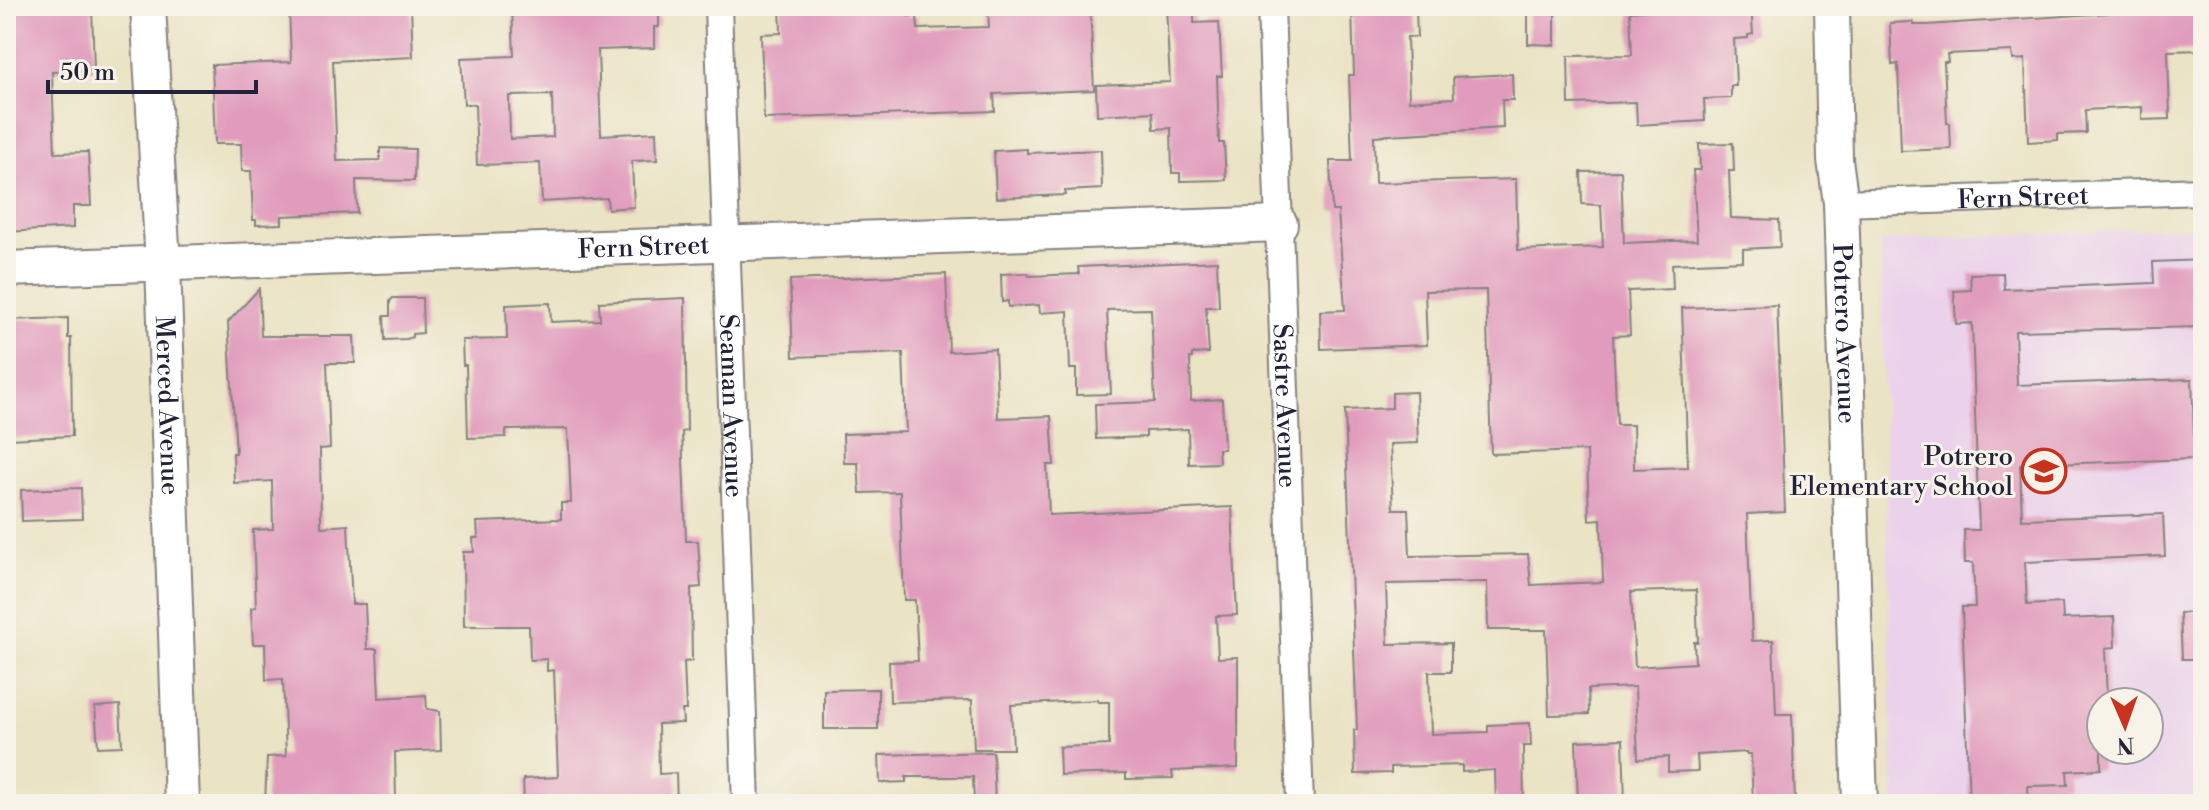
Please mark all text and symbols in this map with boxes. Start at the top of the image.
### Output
scale bar [48,44,256,94]
text: 50 m [60,58,115,88]
street label: Fern Street [1957,180,2089,216]
street label: Fern Street [577,229,710,266]
street label: Potrero Avenue [1825,243,1863,424]
street label: Seaman Avenue [712,313,750,498]
street label: Merced Avenue [148,315,186,496]
street label: Sastre Avenue [1266,323,1303,488]
place label: Potrero Elementary School [1790,441,2013,503]
school or university icon: Potrero Elementary School [2020,447,2068,495]
north arrow [2085,686,2165,766]
text: N [2116,731,2135,758]

